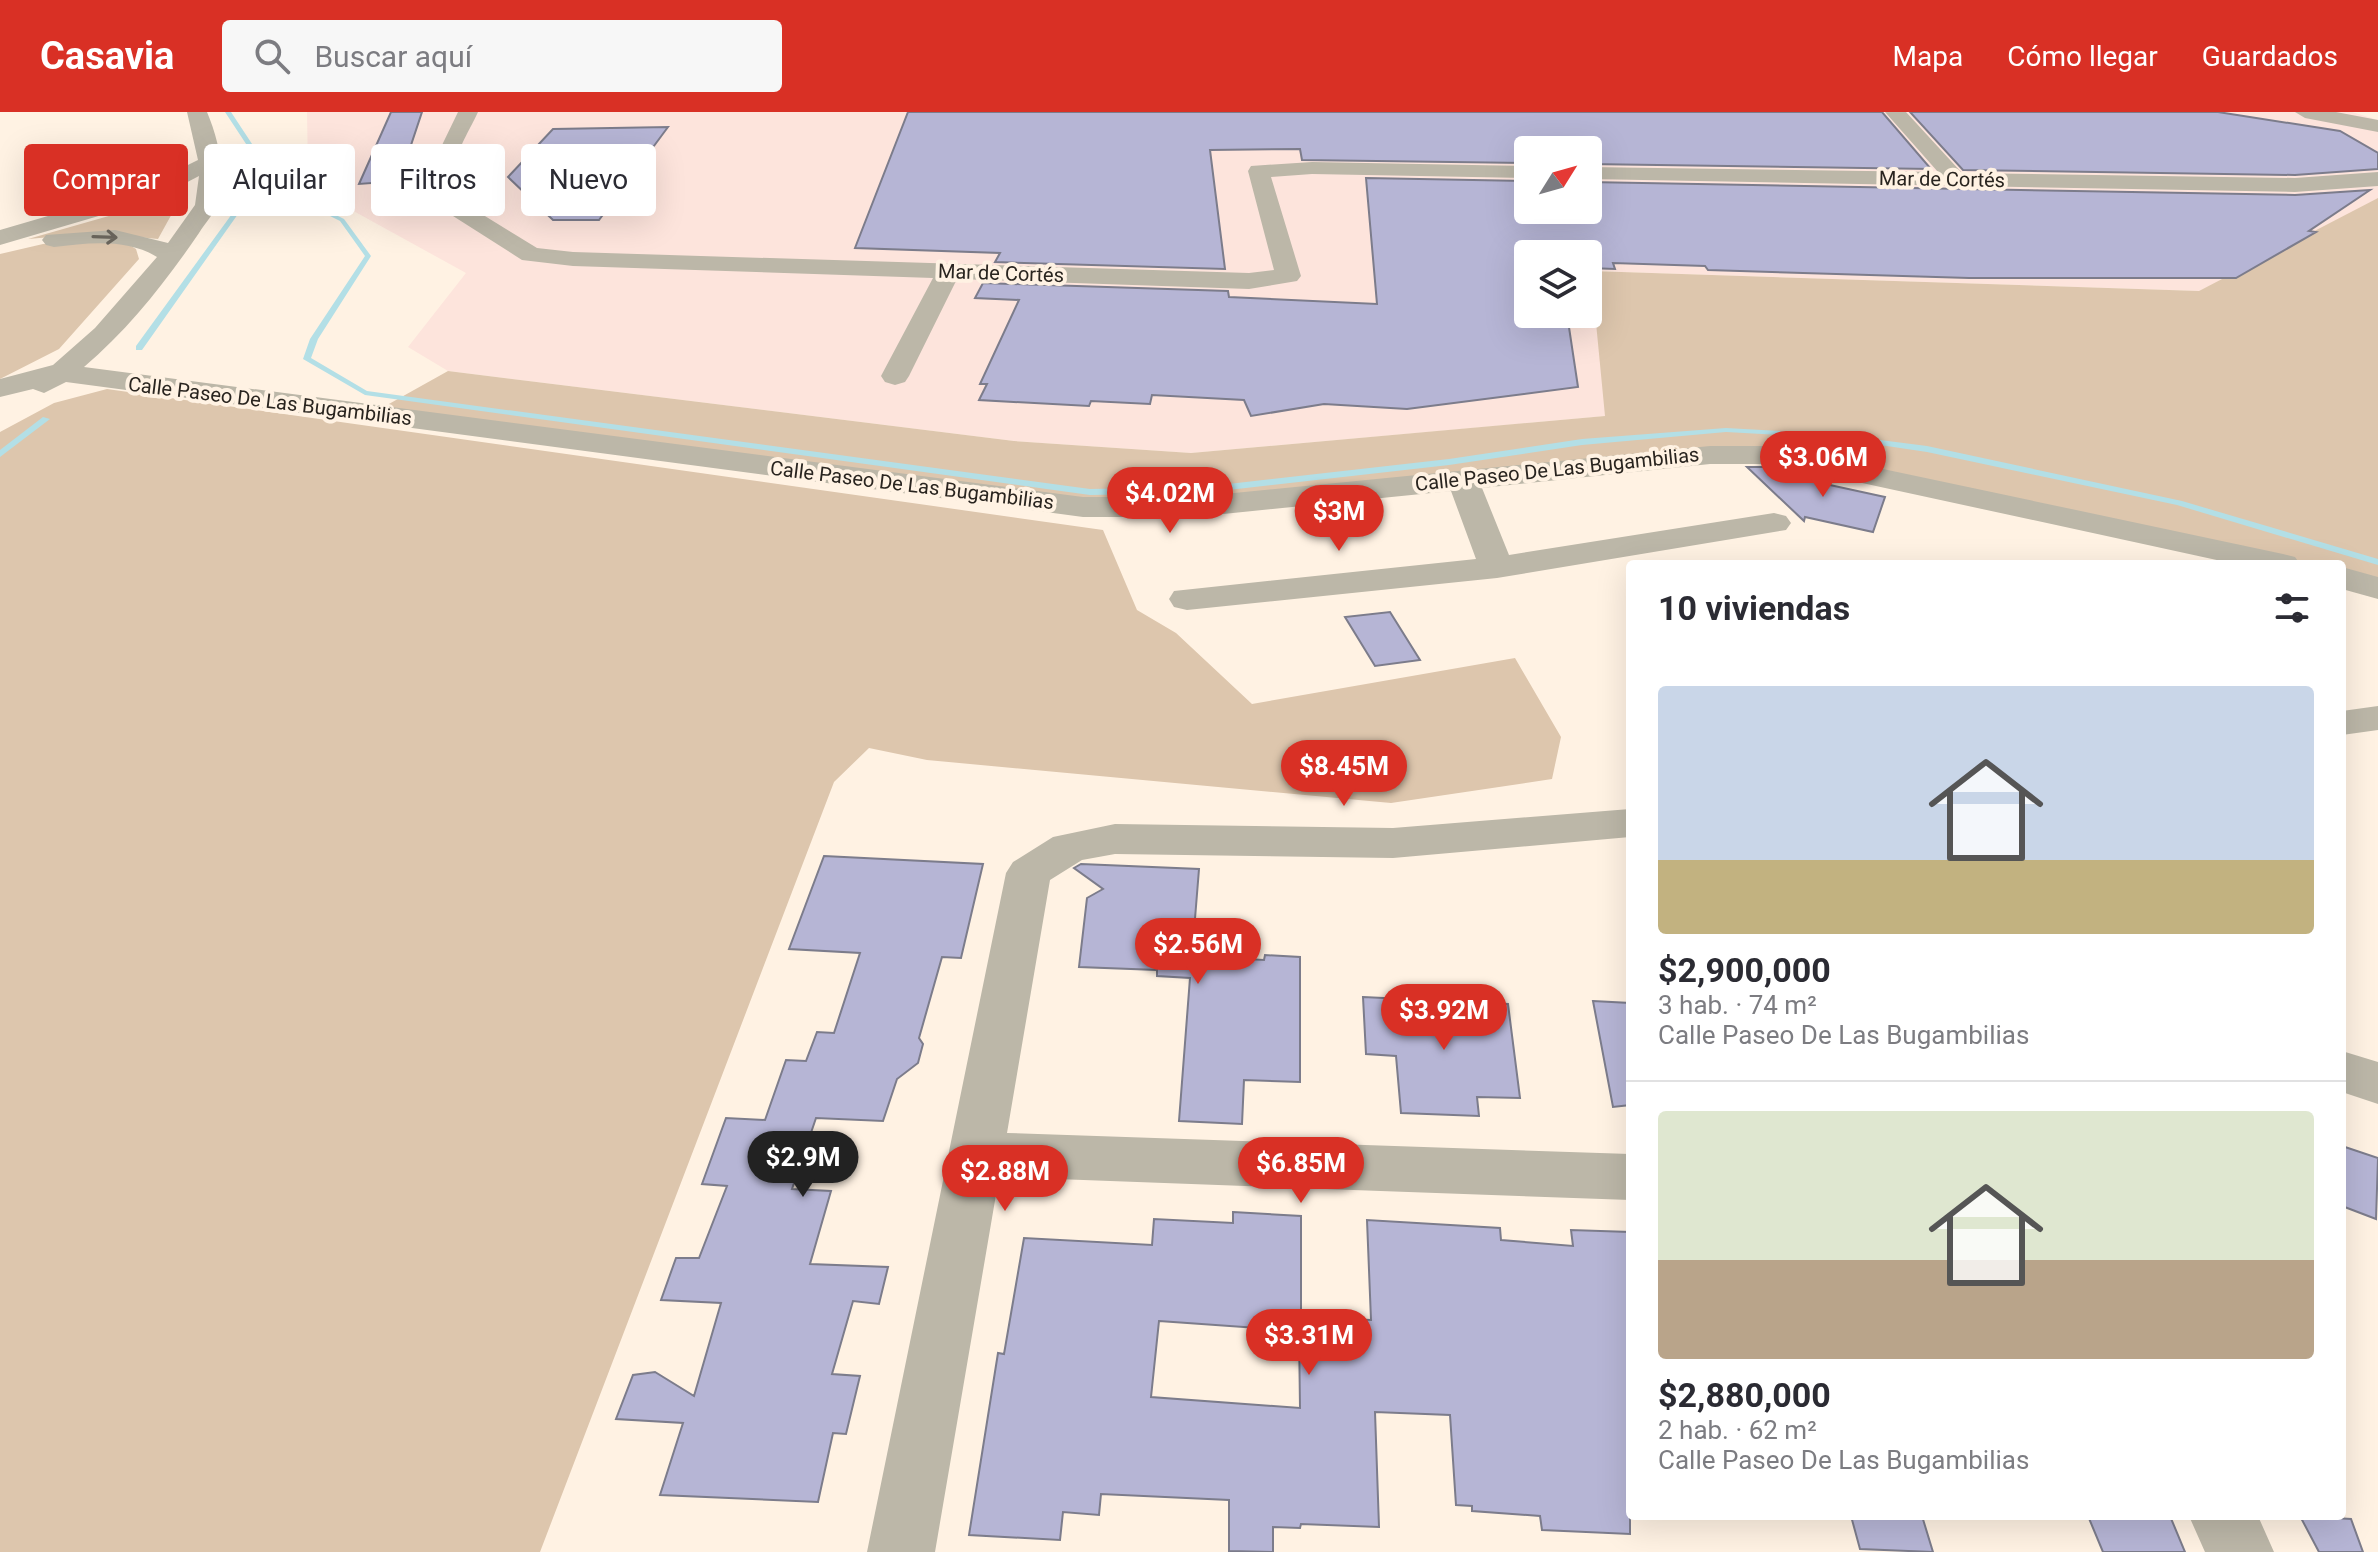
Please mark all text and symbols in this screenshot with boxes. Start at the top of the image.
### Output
search box [222,20,782,92]
text: Casavia [40,34,174,78]
icon: search [250,34,294,78]
text: Buscar aquí [314,39,472,74]
text: Mapa [1893,40,1963,73]
text: Cómo llegar [2007,40,2158,73]
text: Guardados [2202,40,2338,73]
north arrow [1514,136,1602,224]
map controls [1514,136,1602,328]
chip: Comprar [24,144,188,216]
chip: Alquilar [204,144,355,216]
chip: Filtros [371,144,505,216]
chip: Nuevo [521,144,656,216]
street label: Mar de Cortés [1879,166,2005,192]
one-way arrow [91,230,118,245]
button: layers [1514,240,1602,328]
street label: Mar de Cortés [938,259,1064,287]
street label: Calle Paseo De Las Bugambilias [127,372,413,430]
pin: $3.06M [1758,431,1888,499]
street label: Calle Paseo De Las Bugambilias [1414,442,1700,496]
text: $3.06M [1778,442,1868,472]
street label: Calle Paseo De Las Bugambilias [769,456,1055,514]
pin: $4.02M [1105,467,1235,535]
text: $4.02M [1125,478,1215,508]
pin: $3M [1300,485,1378,553]
text: $3M [1313,496,1365,526]
icon: filters [2270,586,2314,630]
text: 10 viviendas [1658,588,1850,628]
icon: home [1914,738,2058,882]
pin: $8.45M [1279,740,1409,808]
text: $8.45M [1299,751,1389,781]
pin: $2.56M [1133,918,1263,986]
text: $2.56M [1153,929,1243,959]
text: $2,900,000 [1658,950,1831,990]
pin: $3.92M [1379,984,1509,1052]
text: 3 hab. · 74 m² [1658,990,1817,1020]
text: $3.92M [1399,995,1489,1025]
text: Calle Paseo De Las Bugambilias [1658,1020,2029,1050]
pin: $2.9M [747,1131,859,1199]
pin: $6.85M [1236,1137,1366,1205]
text: $2.9M [765,1142,841,1172]
pin: $2.88M [940,1145,1070,1213]
text: $6.85M [1256,1148,1346,1178]
text: $2.88M [960,1156,1050,1186]
icon: home [1914,1163,2058,1307]
pin: $3.31M [1244,1309,1374,1377]
text: $3.31M [1264,1320,1354,1350]
text: $2,880,000 [1658,1375,1831,1415]
text: 2 hab. · 62 m² [1658,1415,1817,1445]
text: Calle Paseo De Las Bugambilias [1658,1445,2029,1475]

